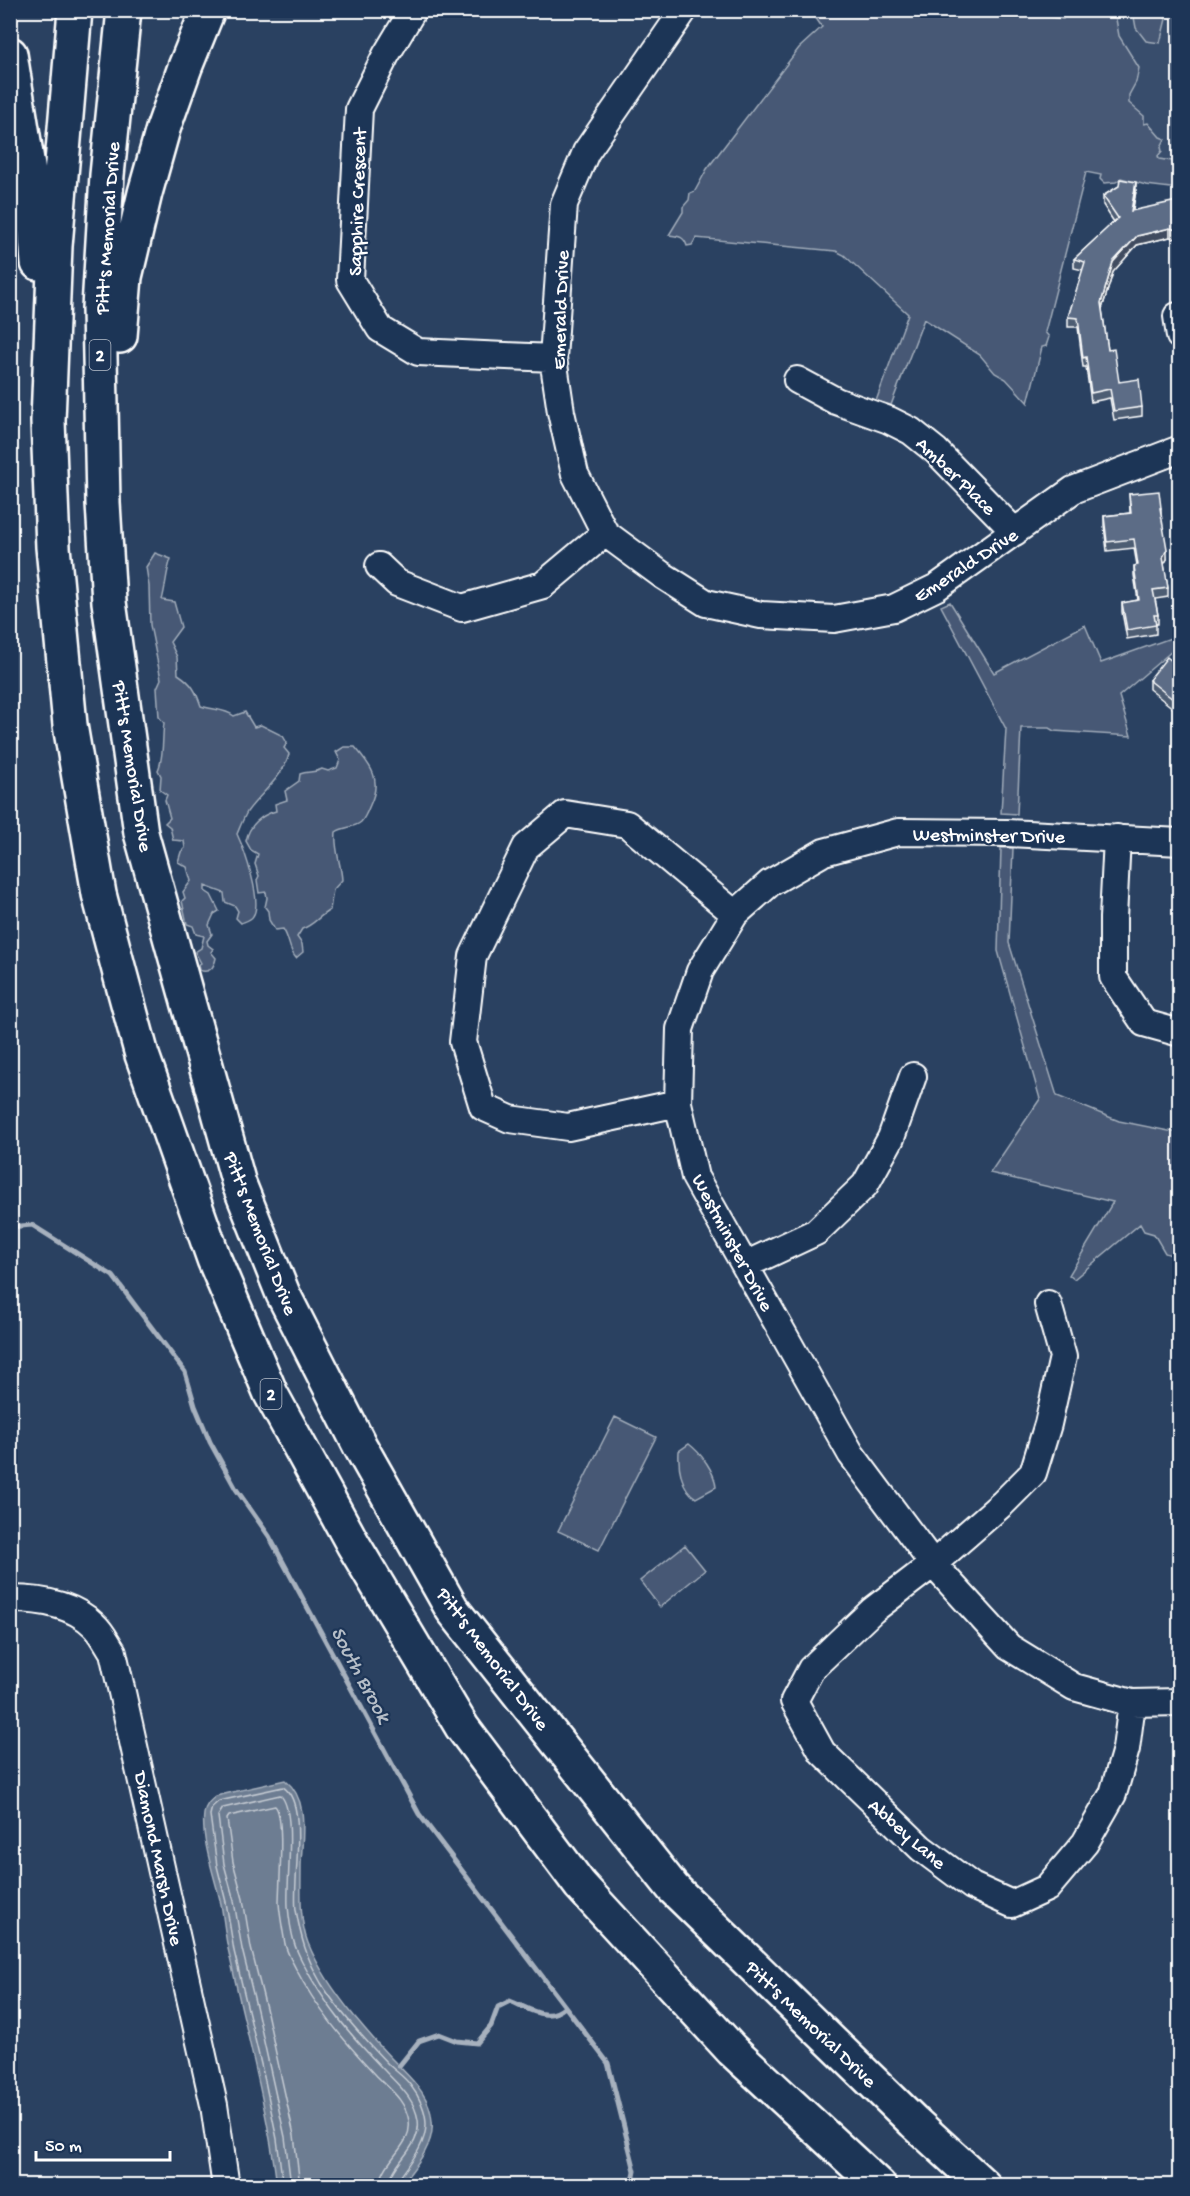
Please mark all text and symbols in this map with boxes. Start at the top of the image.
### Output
street label: Sapphire Crescent [345,126,374,276]
street label: Pitt's Memorial Drive [92,141,127,316]
street label: Emerald Drive [549,249,576,370]
road number: 2 [90,340,110,370]
street label: Amber Place [910,434,1000,522]
street label: Emerald Drive [910,524,1024,609]
street label: Pitt's Memorial Drive [106,678,156,854]
street label: Westminster Drive [913,825,1066,850]
street label: Pitt's Memorial Drive [217,1148,301,1320]
street label: Westminster Drive [685,1171,777,1317]
road number: 2 [260,1379,282,1409]
street label: Pitt's Memorial Drive [429,1583,553,1737]
water label: South Brook [323,1624,396,1730]
street label: Diamond Marsh Drive [126,1768,186,1949]
street label: Abbey Lane [862,1795,950,1876]
street label: Pitt's Memorial Drive [739,1956,880,2094]
scale bar [36,2124,170,2162]
text: 50 m [45,2137,82,2158]

